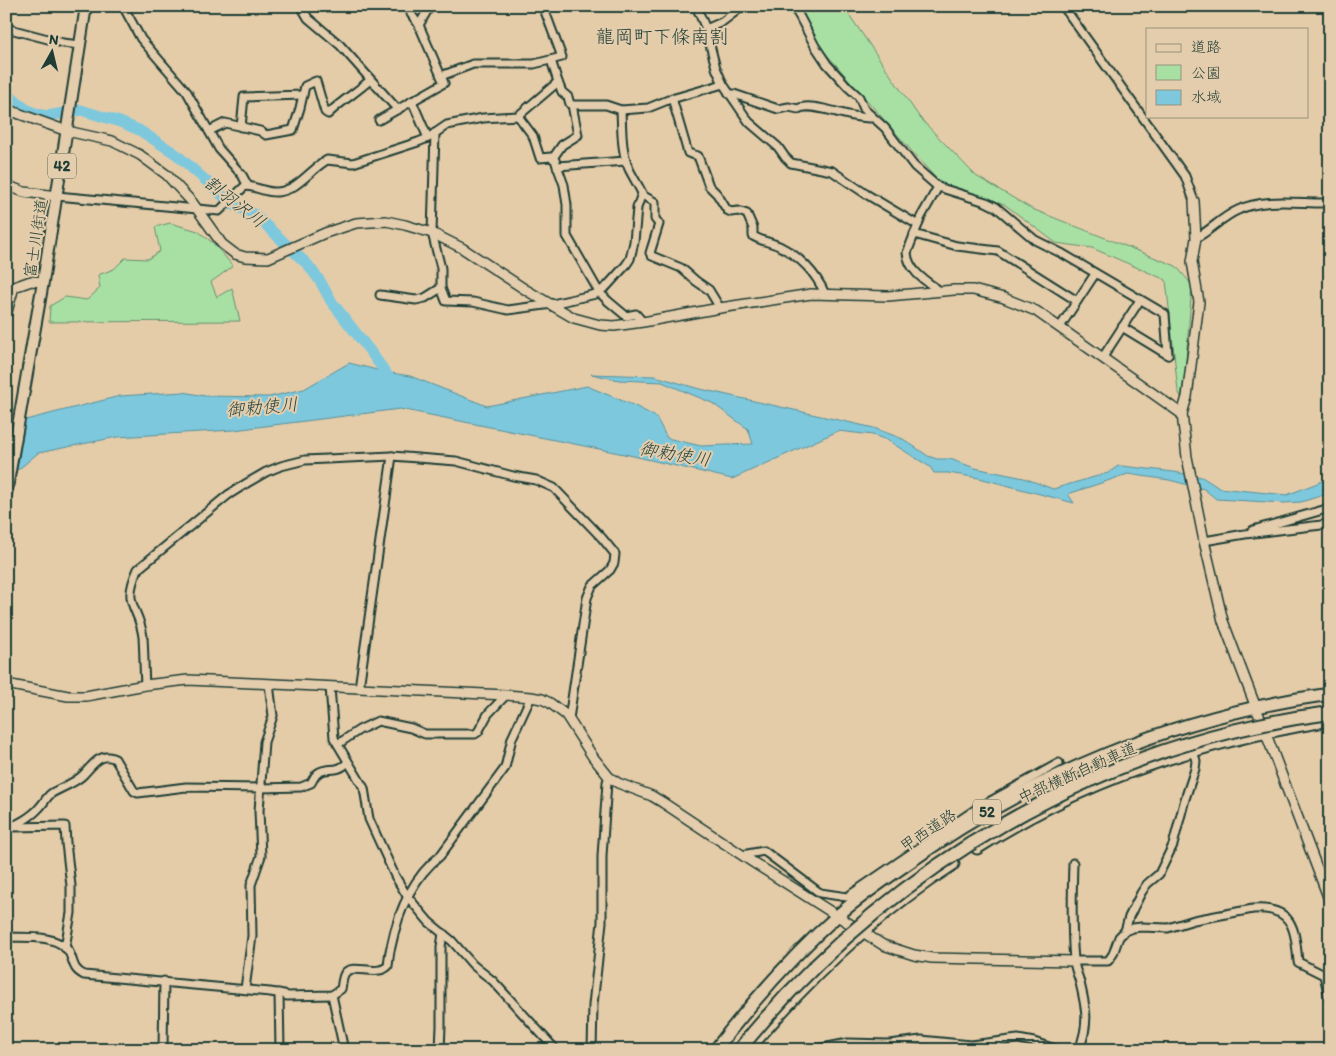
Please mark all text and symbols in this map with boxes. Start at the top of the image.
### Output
district label: 龍岡町下條南割 [595,25,729,48]
north arrow [28,28,78,78]
legend [1146,28,1308,118]
text: N [48,31,60,49]
text: 道路 [1191,38,1221,56]
text: 公園 [1191,64,1221,82]
text: 水域 [1191,88,1221,106]
road number: 42 [48,154,76,178]
water label: 割羽沢川 [200,171,270,233]
street label: 富士川街道 [20,197,51,279]
water label: 御勅使川 [225,393,299,421]
water label: 御勅使川 [638,437,712,471]
street label: 中部横断自動車道 [1015,738,1140,807]
road number: 52 [973,800,1001,824]
street label: 甲西道路 [896,805,960,856]

